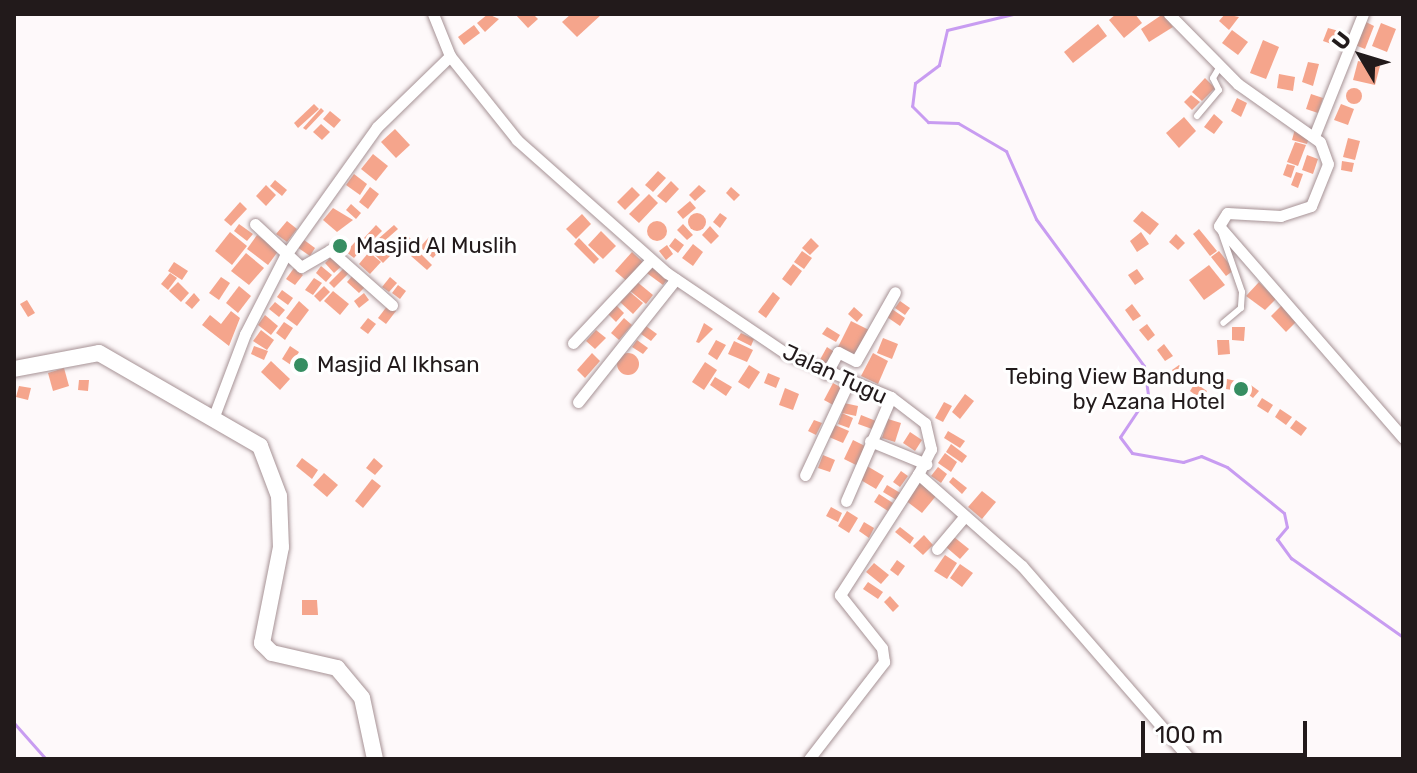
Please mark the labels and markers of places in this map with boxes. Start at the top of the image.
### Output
place label: Masjid Al Muslih [356,233,518,259]
marker: Masjid Al Muslih [331,237,349,255]
place label: Masjid Al Ikhsan [317,352,480,378]
marker: Masjid Al Ikhsan [292,356,310,374]
place label: Tebing View Bandung by Azana Hotel [1004,363,1225,414]
marker: Tebing View Bandung by Azana Hotel [1232,380,1250,398]

